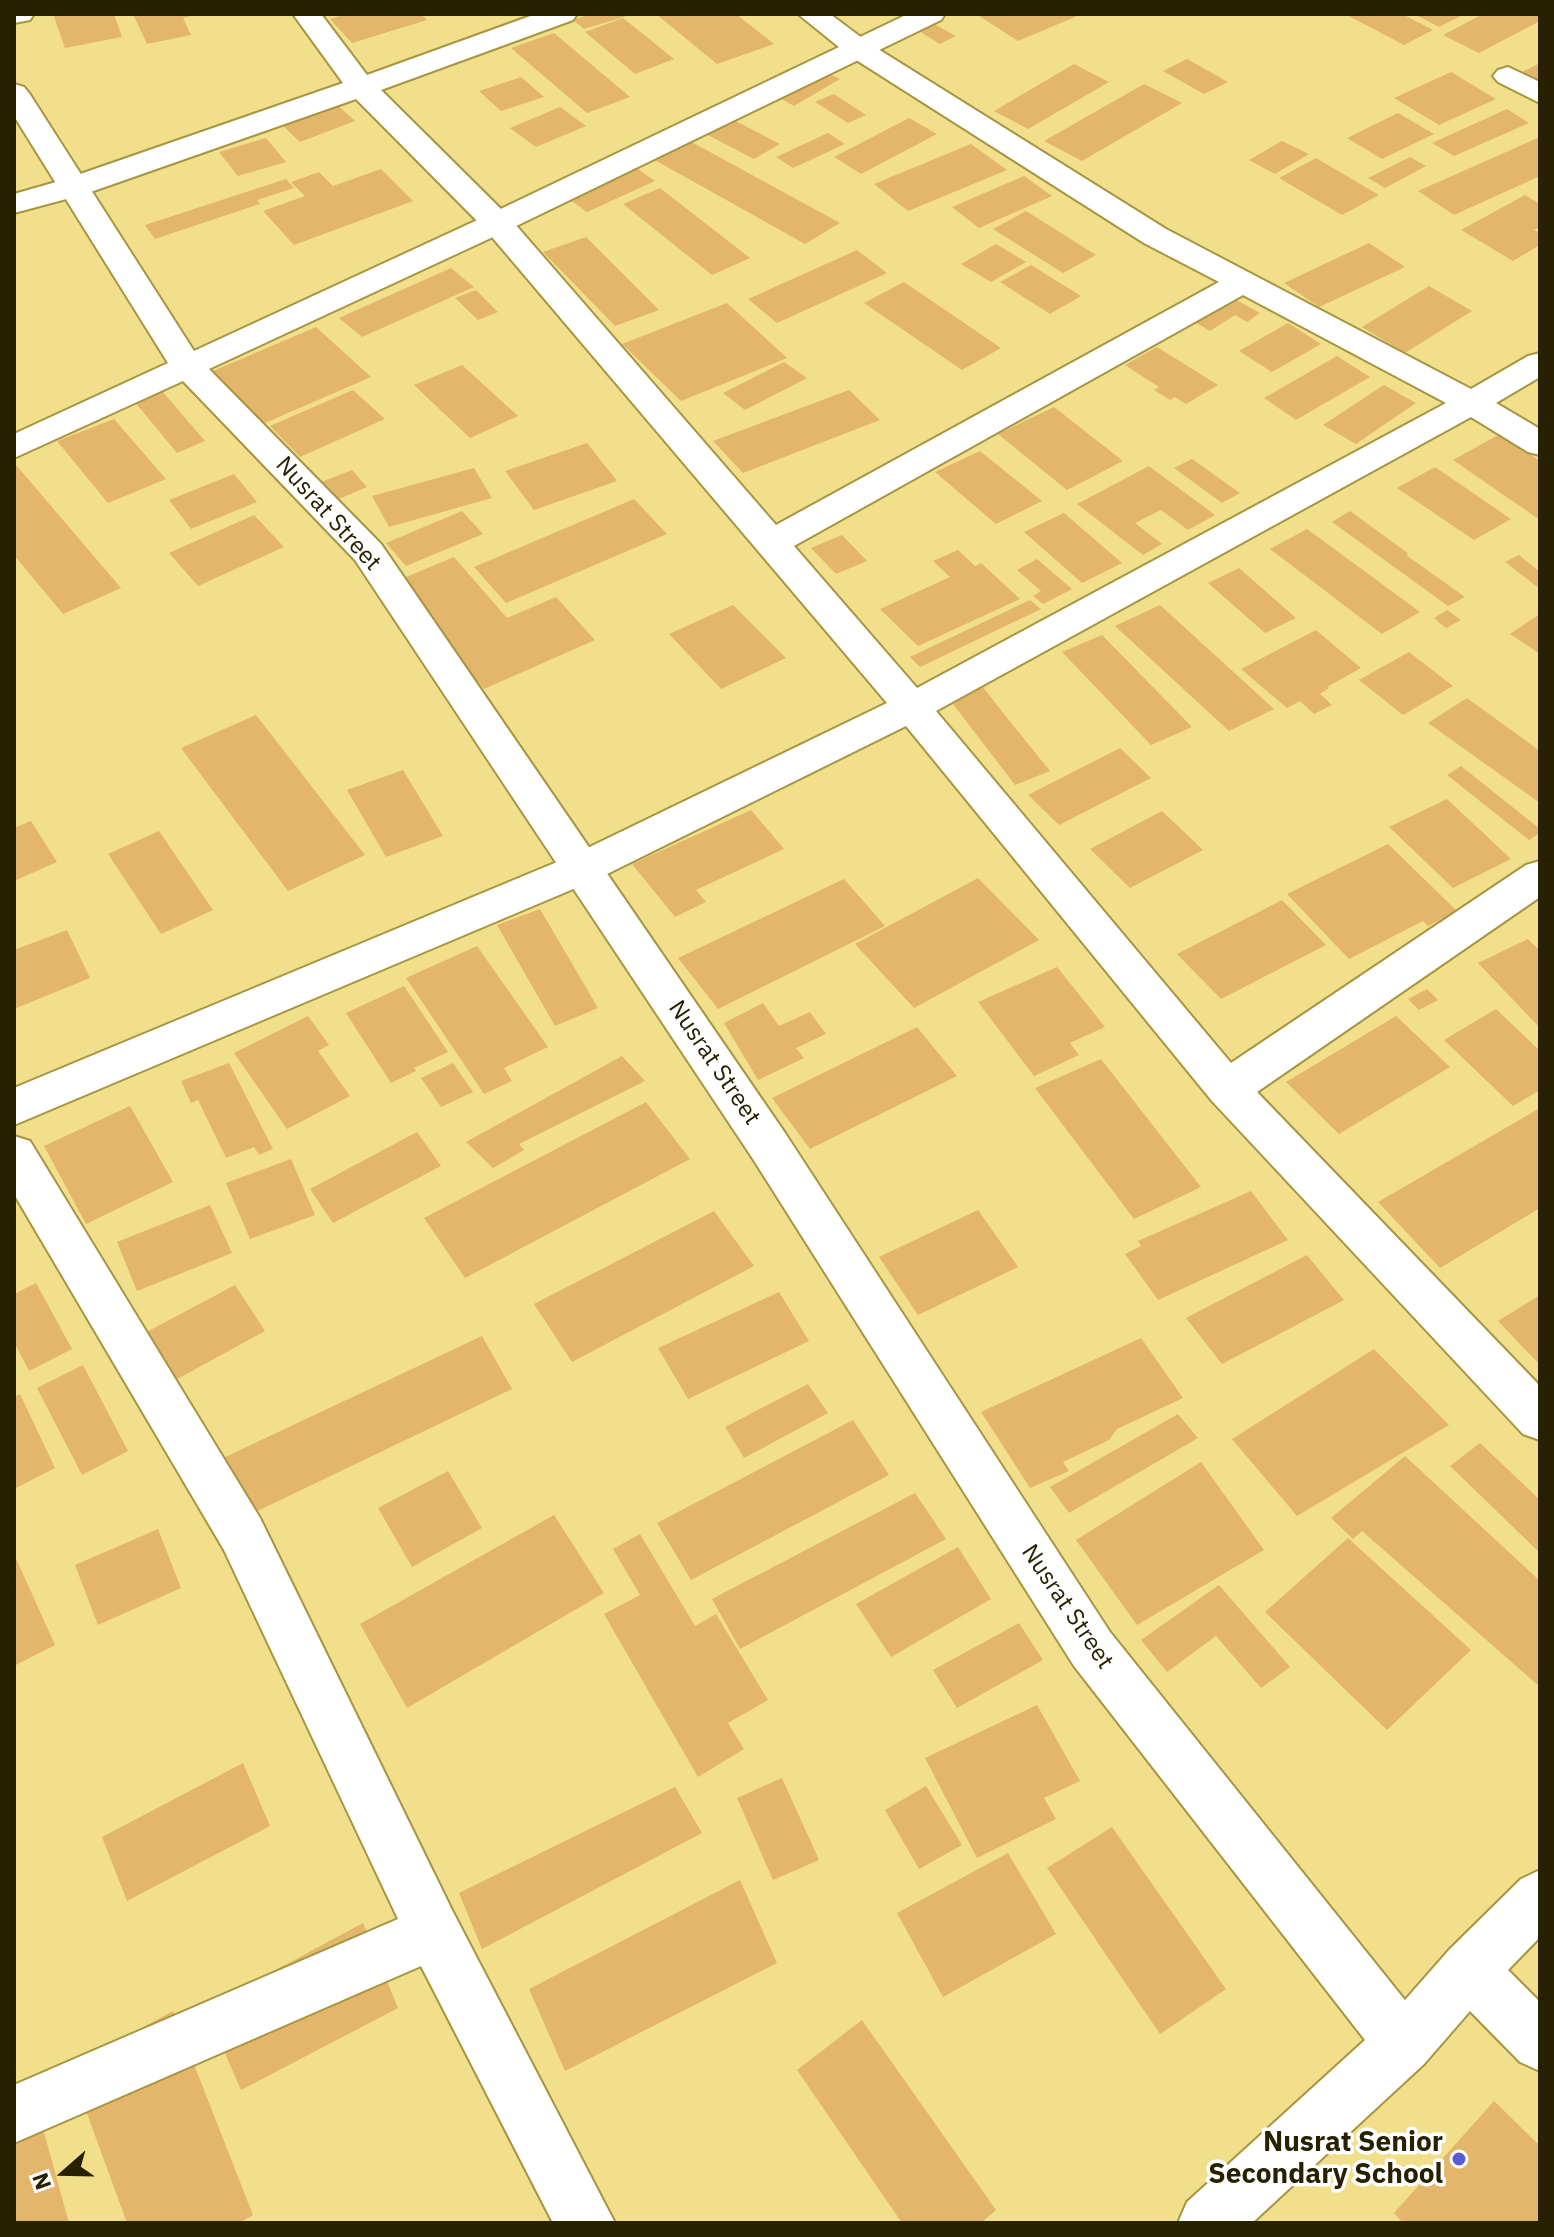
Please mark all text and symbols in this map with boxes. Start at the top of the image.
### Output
street label: Nusrat Street [269,451,387,577]
street label: Nusrat Street [662,995,766,1131]
street label: Nusrat Street [1015,1539,1119,1675]
place label: Nusrat Senior Secondary School [1208,2126,1443,2192]
north arrow [24,2133,104,2213]
marker: Nusrat Senior Secondary School [1450,2150,1468,2168]
text: N [25,2169,57,2194]

